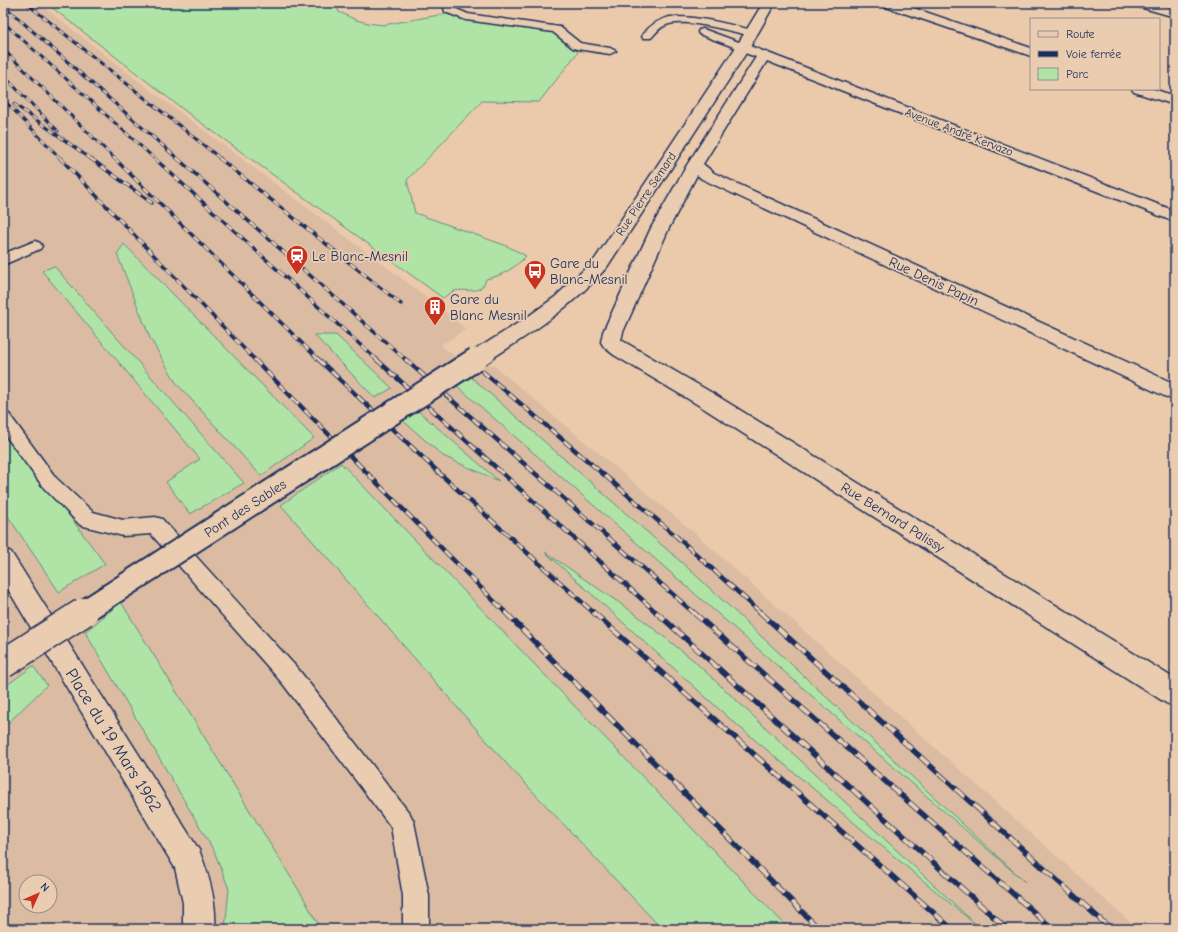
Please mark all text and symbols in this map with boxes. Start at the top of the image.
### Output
legend [1030,18,1160,90]
text: Route [1066,27,1095,41]
text: Voie ferrée [1066,47,1121,61]
text: Parc [1066,67,1089,81]
street label: Avenue André Kervazo [903,105,1015,159]
street label: Rue Pierre Semard [613,150,679,238]
station icon: Le Blanc-Mesnil [284,243,310,276]
place label: Le Blanc-Mesnil [312,248,408,265]
street label: Rue Denis Papin [886,253,981,310]
place label: Gare du Blanc-Mesnil [550,255,628,288]
bus stop icon: Gare du Blanc-Mesnil [522,258,548,291]
place label: Gare du Blanc Mesnil [450,291,527,324]
building icon: Gare du Blanc Mesnil [422,294,448,327]
street label: Pont des Sables [201,476,290,541]
street label: Rue Bernard Palissy [838,479,948,557]
street label: Place du 19 Mars 1962 [62,665,166,816]
north arrow [18,874,58,914]
text: N [38,880,52,894]

